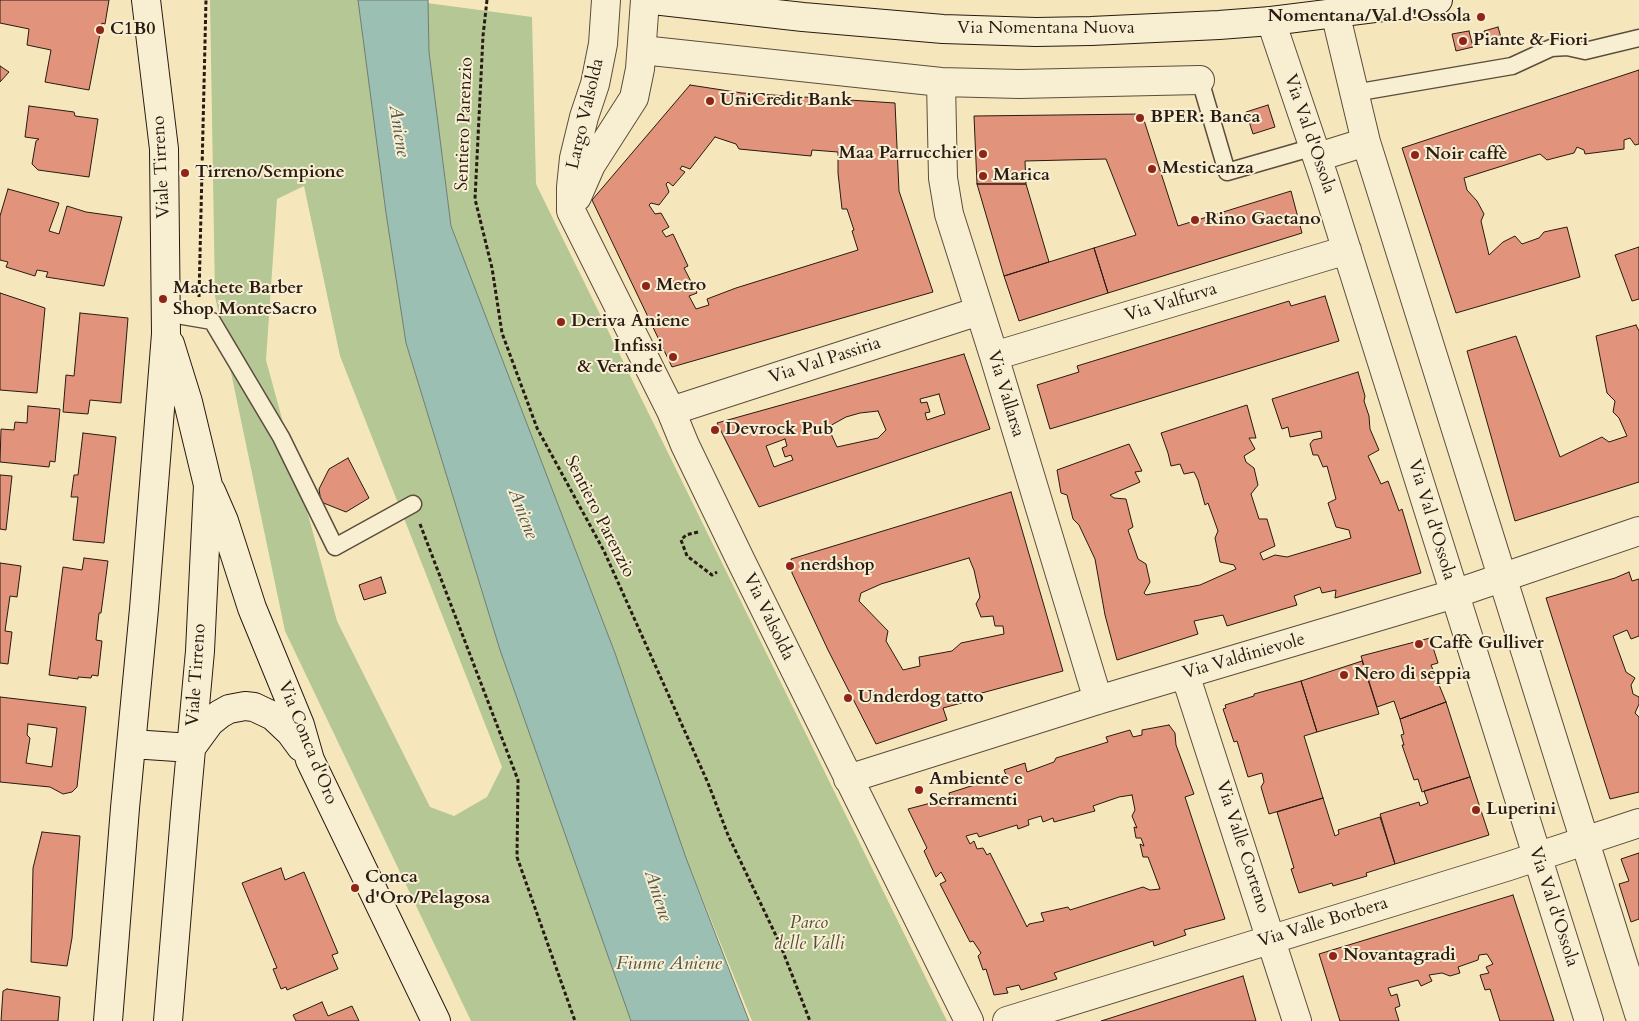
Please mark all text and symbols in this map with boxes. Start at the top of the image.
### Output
place label: Nomentana/Val d'Ossola [1267,6,1471,28]
marker: Nomentana/Val d'Ossola [1475,11,1487,23]
street label: Via Nomentana Nuova [957,18,1135,40]
place label: C1B0 [110,19,155,41]
marker: C1B0 [94,24,106,36]
place label: Piante & Fiori [1473,30,1588,52]
marker: Piante & Fiori [1457,35,1469,47]
street label: Largo Valsolda [563,56,609,172]
street label: Sentiero Parenzio [452,57,478,191]
street label: Via Val d'Ossola [1278,72,1340,196]
place label: UniCredit Bank [720,90,852,112]
marker: UniCredit Bank [704,95,716,107]
water label: Aniene [383,103,413,159]
place label: BPER: Banca [1150,107,1260,129]
marker: BPER: Banca [1134,112,1146,124]
street label: Viale Tirreno [149,115,175,219]
place label: Maa Parrucchier [839,143,973,165]
place label: Noir caffè [1425,144,1508,166]
marker: Maa Parrucchier [977,148,989,160]
marker: Noir caffè [1409,149,1421,161]
place label: Mesticanza [1162,158,1254,180]
place label: Tirreno/Sempione [195,162,345,184]
marker: Mesticanza [1146,163,1158,175]
place label: Marica [993,165,1050,187]
marker: Tirreno/Sempione [179,167,191,179]
marker: Marica [977,170,989,182]
place label: Rino Gaetano [1205,209,1321,231]
marker: Rino Gaetano [1189,214,1201,226]
place label: Metro [656,275,706,297]
place label: Machete Barber Shop MonteSacro [173,278,317,320]
street label: Via Valfurva [1122,279,1220,327]
marker: Metro [640,280,652,292]
marker: Machete Barber Shop MonteSacro [157,293,169,305]
place label: Deriva Aniene [571,311,690,333]
marker: Deriva Aniene [555,316,567,328]
street label: Via Val Passiria [766,333,884,389]
place label: Infissi & Verande [578,336,663,378]
street label: Via Vallarsa [982,348,1028,440]
marker: Infissi & Verande [667,351,679,363]
place label: Devrock Pub [725,419,833,441]
marker: Devrock Pub [709,424,721,436]
street label: Sentiero Parenzio [559,453,639,581]
street label: Via Val d'Ossola [1402,457,1460,583]
water label: Aniene [502,485,542,543]
place label: nerdshop [800,555,875,577]
marker: nerdshop [784,560,796,572]
street label: Via Valsolda [738,570,798,664]
street label: Viale Tirreno [183,623,211,727]
street label: Via Valdinievole [1180,629,1308,685]
place label: Caffè Gulliver [1429,633,1544,655]
marker: Caffè Gulliver [1413,638,1425,650]
place label: Nero di seppia [1354,664,1471,686]
marker: Nero di seppia [1338,669,1350,681]
street label: Via Conca d'Oro [272,678,342,808]
place label: Underdog tatto [858,687,984,709]
marker: Underdog tatto [842,692,854,704]
place label: Ambiente e Serramenti [929,769,1023,812]
street label: Via Valle Corteno [1210,778,1274,916]
marker: Ambiente e Serramenti [913,784,925,796]
place label: Luperini [1486,799,1556,821]
marker: Luperini [1470,804,1482,816]
street label: Via Val d'Ossola [1523,844,1583,970]
place label: Conca d'Oro/Pelagosa [365,867,490,910]
water label: Aniene [638,867,676,925]
marker: Conca d'Oro/Pelagosa [349,882,361,894]
street label: Via Valle Borbera [1255,893,1391,953]
park label: Parco delle Valli [774,913,844,956]
place label: Novantagradi [1343,945,1456,967]
marker: Novantagradi [1327,950,1339,962]
water label: Fiume Aniene [616,954,722,976]

